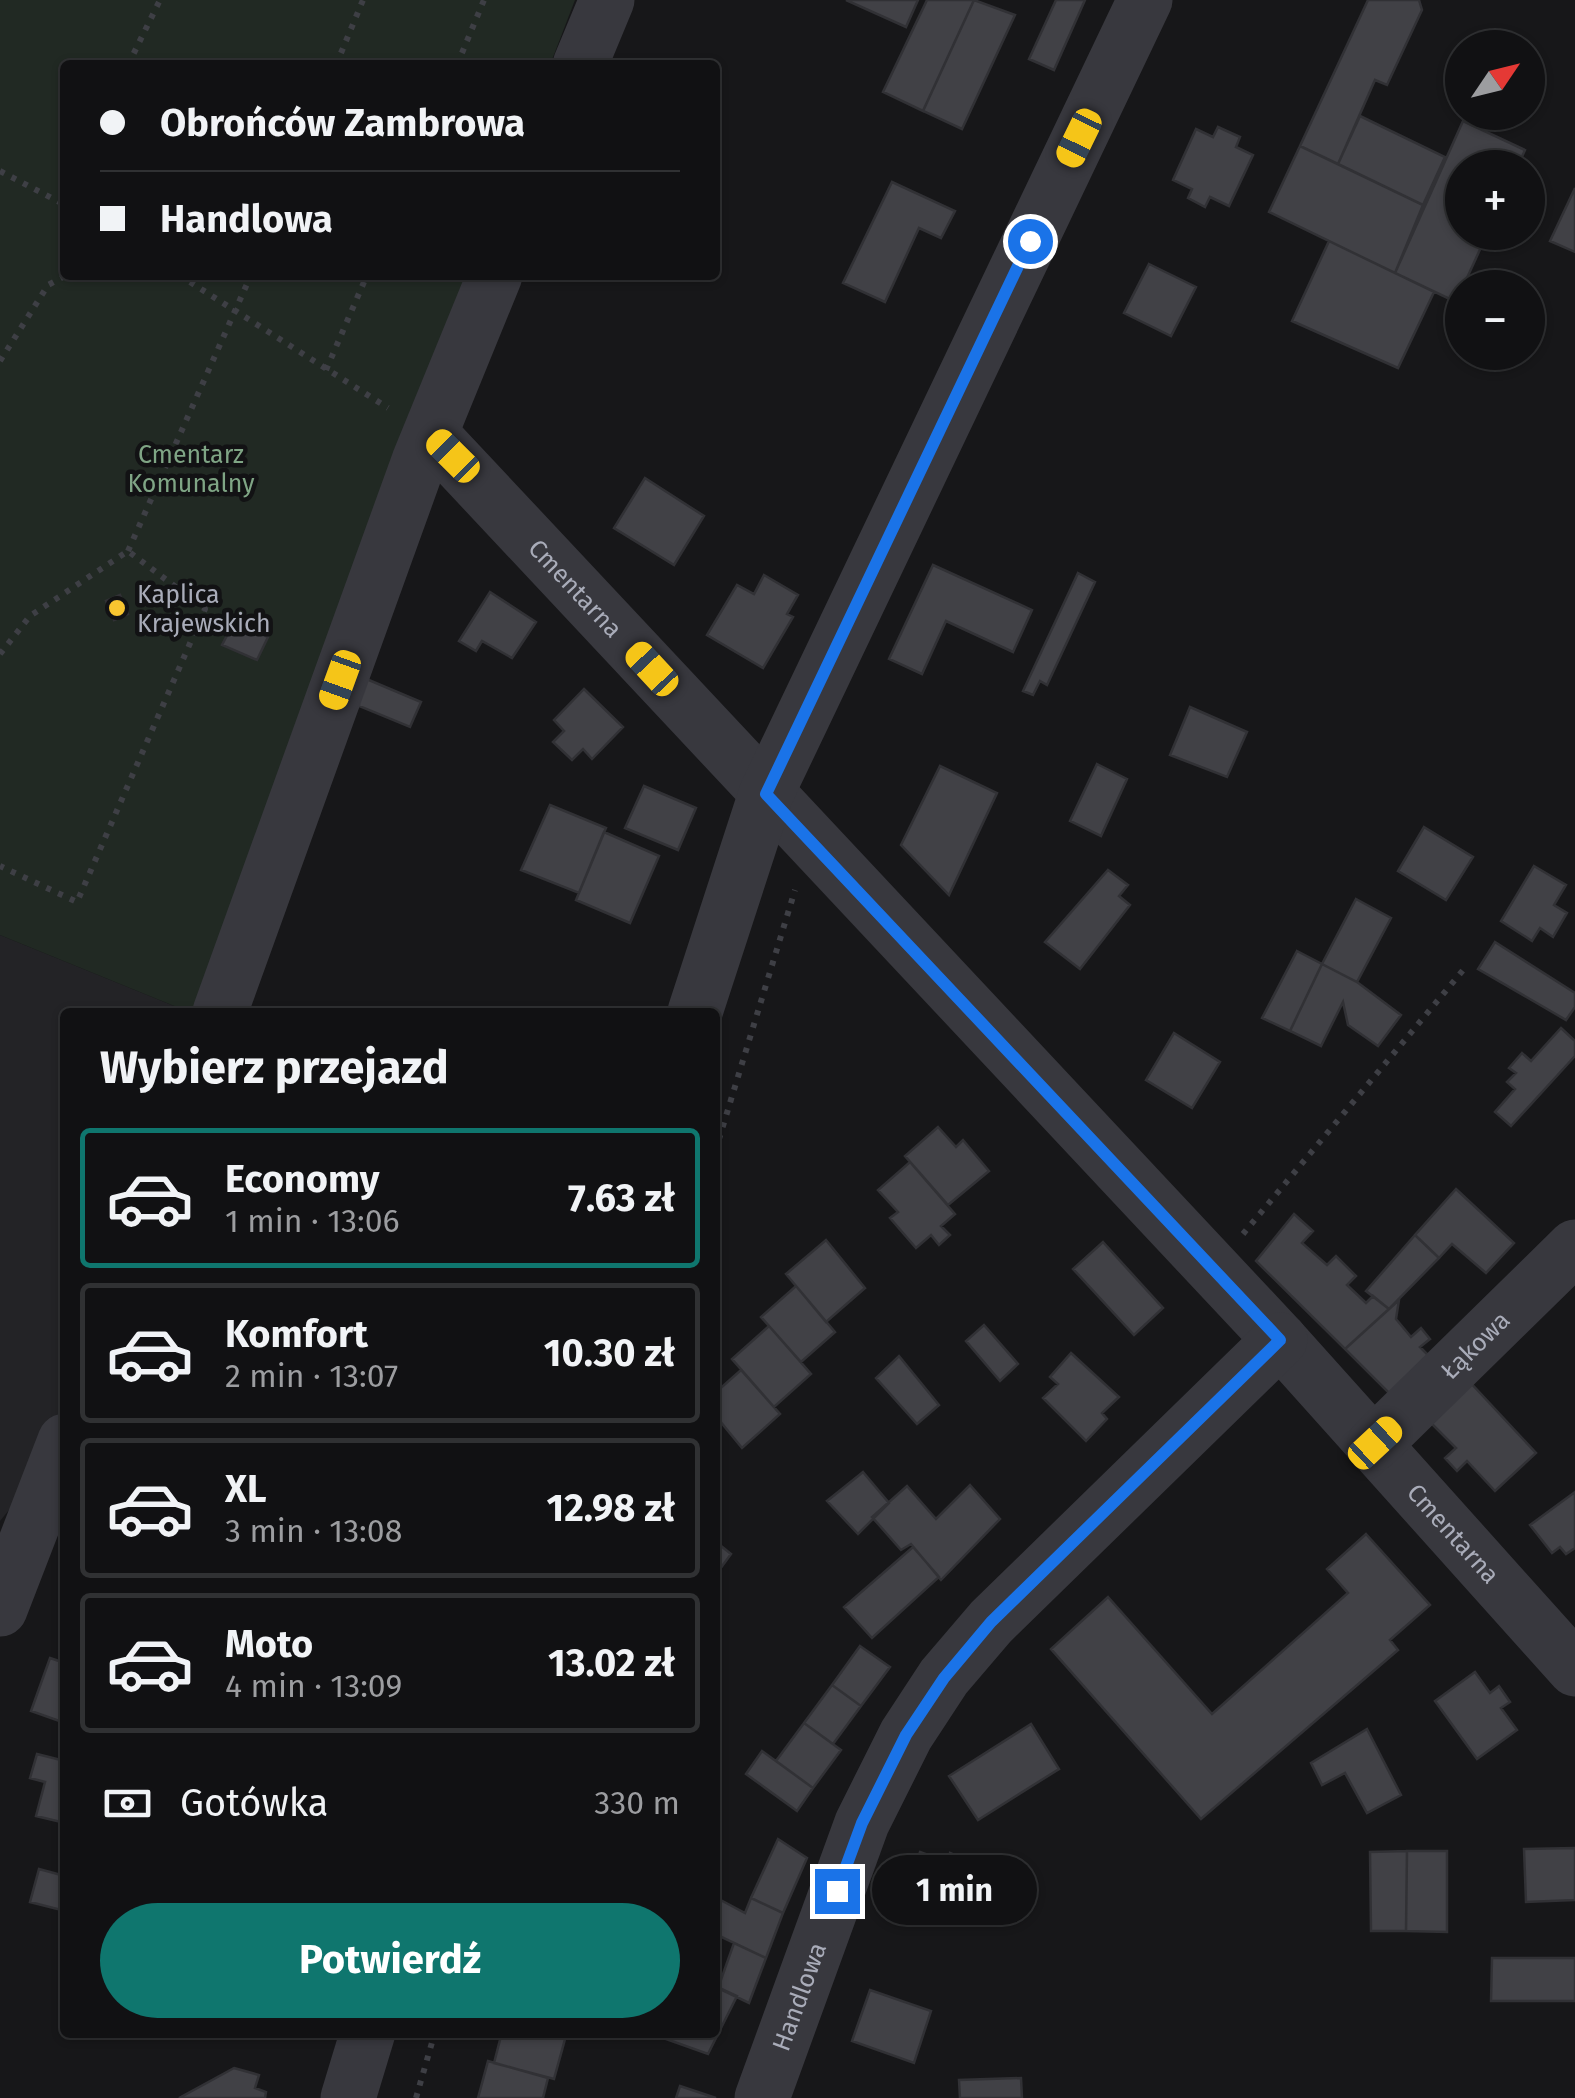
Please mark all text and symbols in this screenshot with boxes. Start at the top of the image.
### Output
north arrow [1445,30,1545,130]
map controls [1445,30,1545,370]
text: Obrońców Zambrowa [160,100,525,146]
car [1052,104,1106,172]
button: + [1445,150,1545,250]
text: Handlowa [160,196,333,242]
route start [1008,219,1053,264]
button: − [1445,270,1545,370]
car [421,424,485,488]
park label: Cmentarz Komunalny [127,440,255,499]
street label: Cmentarna [522,534,628,644]
place label: Kaplica Krajewskich [137,580,271,639]
marker: Kaplica Krajewskich [106,597,128,619]
car [621,637,683,701]
car [316,647,364,713]
text: Wybierz przejazd [100,1041,449,1095]
icon: car [105,1153,195,1243]
text: Economy [225,1156,380,1202]
text: 7.63 zł [568,1175,675,1221]
text: 1 min · 13:06 [225,1202,400,1240]
street label: Łąkowa [1435,1305,1516,1386]
icon: car [105,1308,195,1398]
text: Komfort [225,1311,368,1357]
text: 10.30 zł [544,1330,675,1376]
text: 2 min · 13:07 [225,1357,398,1395]
car [1343,1412,1407,1474]
icon: car [105,1463,195,1553]
text: XL [225,1466,267,1512]
street label: Cmentarna [1400,1478,1505,1590]
text: 12.98 zł [547,1485,675,1531]
text: 3 min · 13:08 [225,1512,402,1550]
icon: car [105,1618,195,1708]
text: Moto [225,1621,313,1667]
text: 13.02 zł [548,1640,675,1686]
text: 4 min · 13:09 [225,1667,402,1705]
icon: cash [100,1776,155,1831]
text: Gotówka [180,1780,328,1826]
text: 330 m [594,1784,680,1822]
callout: 1 min [872,1856,1037,1926]
route end [815,1869,860,1914]
text: 1 min [916,1871,993,1909]
button: Potwierdź [100,1903,680,2018]
street label: Handlowa [766,1938,833,2055]

